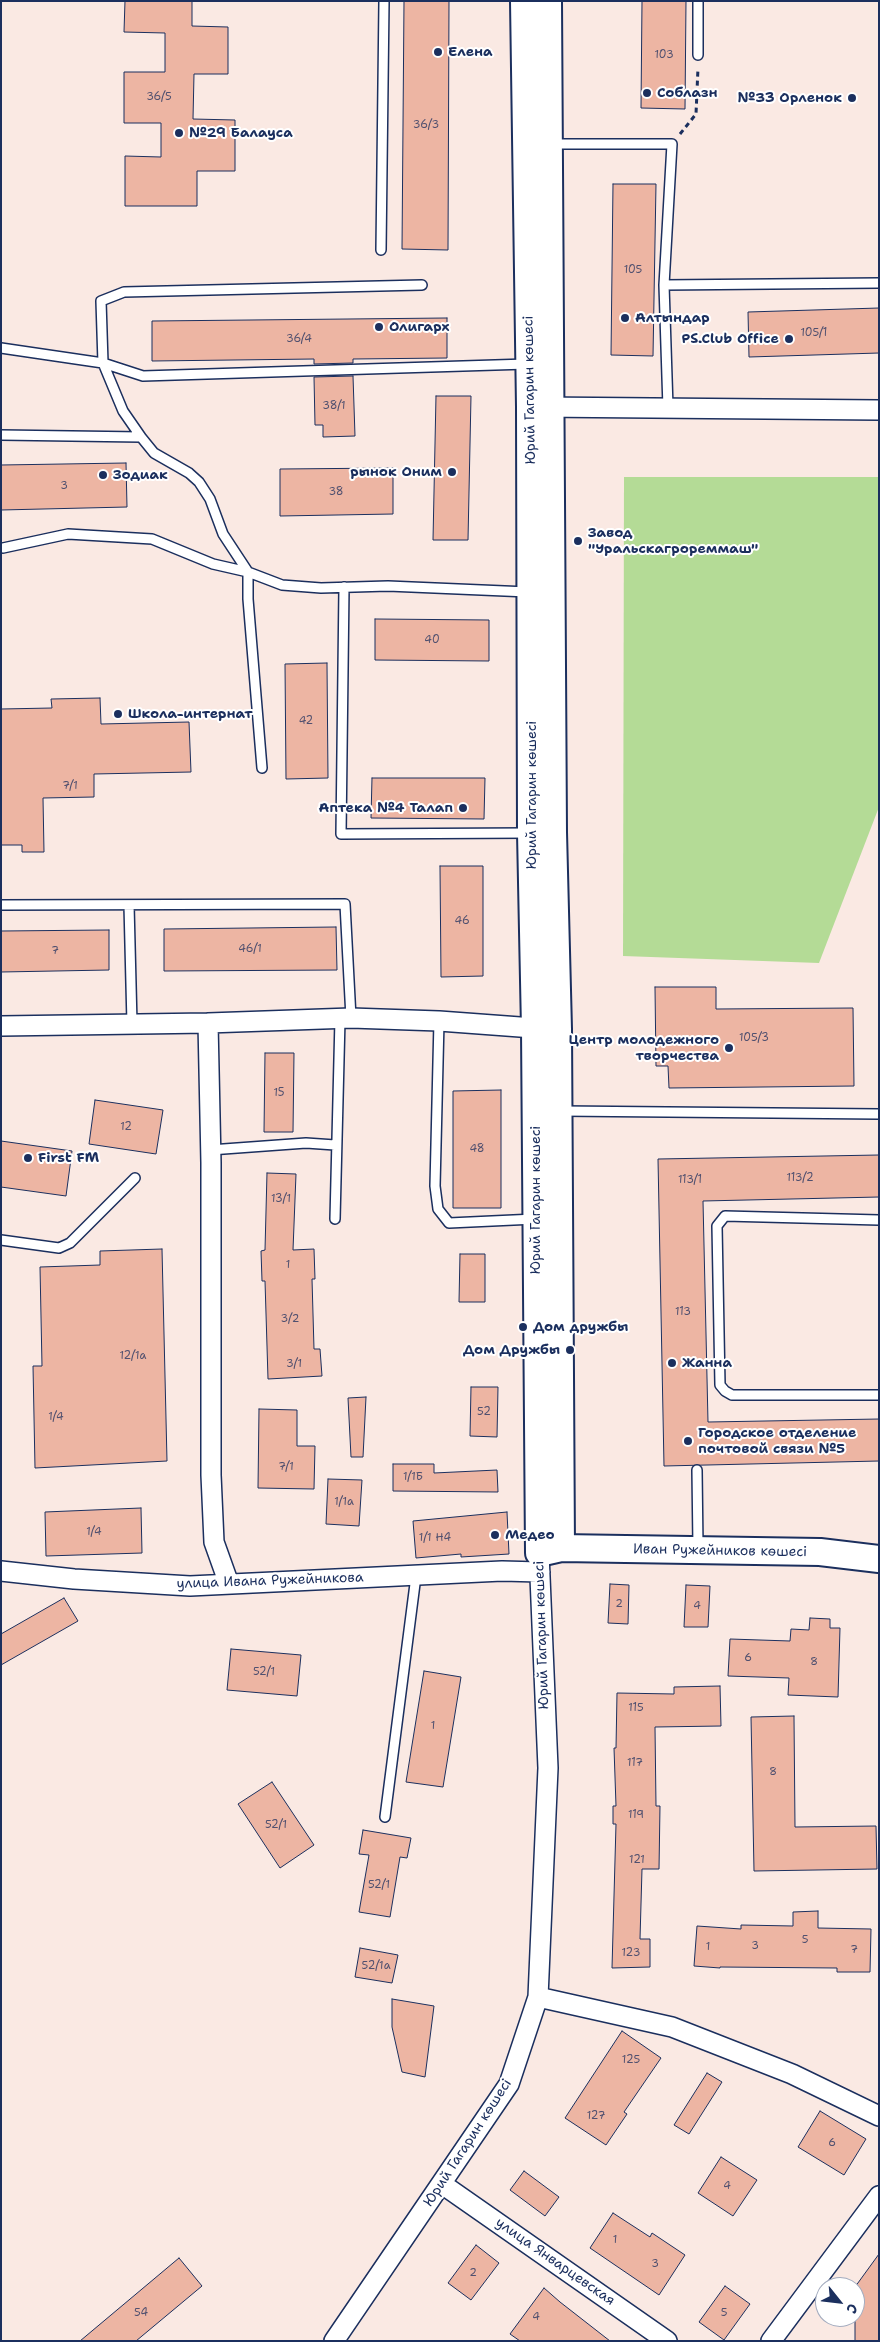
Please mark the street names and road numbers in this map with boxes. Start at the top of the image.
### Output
street label: Юрий Гагарин көшесі [520,316,540,464]
street label: Юрий Гагарин көшесі [524,721,540,869]
street label: Юрий Гагарин көшесі [528,1126,544,1274]
street label: Иван Ружейников көшесі [633,1541,807,1561]
street label: Юрий Гагарин көшесі [531,1560,553,1710]
street label: улица Ивана Ружейникова [176,1569,364,1593]
street label: Юрий Гагарин көшесі [420,2076,516,2210]
street label: улица Январцевская [492,2214,618,2310]

